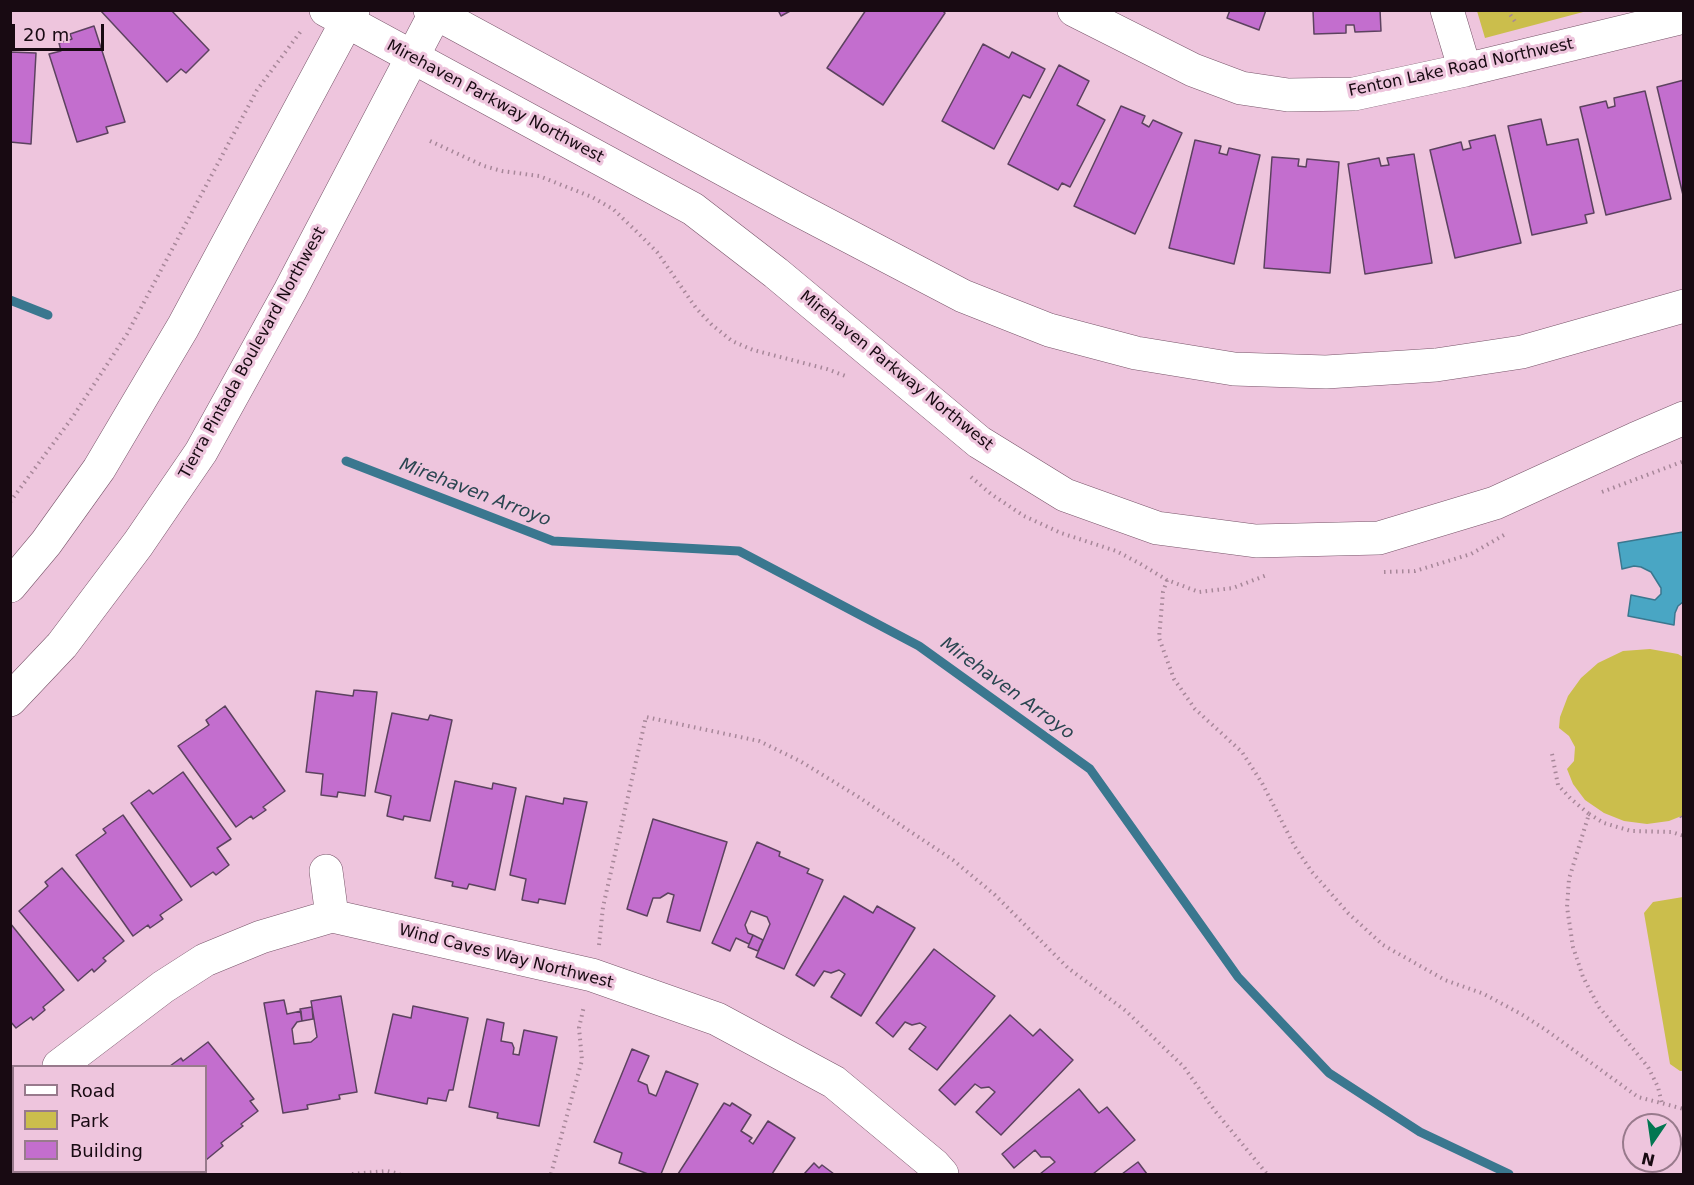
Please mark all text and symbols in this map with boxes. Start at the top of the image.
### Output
scale bar [15,12,106,50]
text: 20 m [23,24,69,45]
street label: Fenton Lake Road Northwest [1347,35,1575,101]
street label: Mirehaven Parkway Northwest [383,36,607,168]
street label: Tierra Pintada Boulevard Northwest [176,224,330,482]
street label: Mirehaven Parkway Northwest [795,287,997,455]
water label: Mirehaven Arroyo [396,454,554,532]
water label: Mirehaven Arroyo [936,633,1078,745]
street label: Wind Caves Way Northwest [397,921,615,993]
legend [12,1065,207,1173]
text: Road [70,1080,115,1101]
text: Park [70,1110,109,1131]
north arrow [1622,1113,1682,1173]
text: Building [70,1140,143,1161]
text: N [1640,1148,1657,1170]

